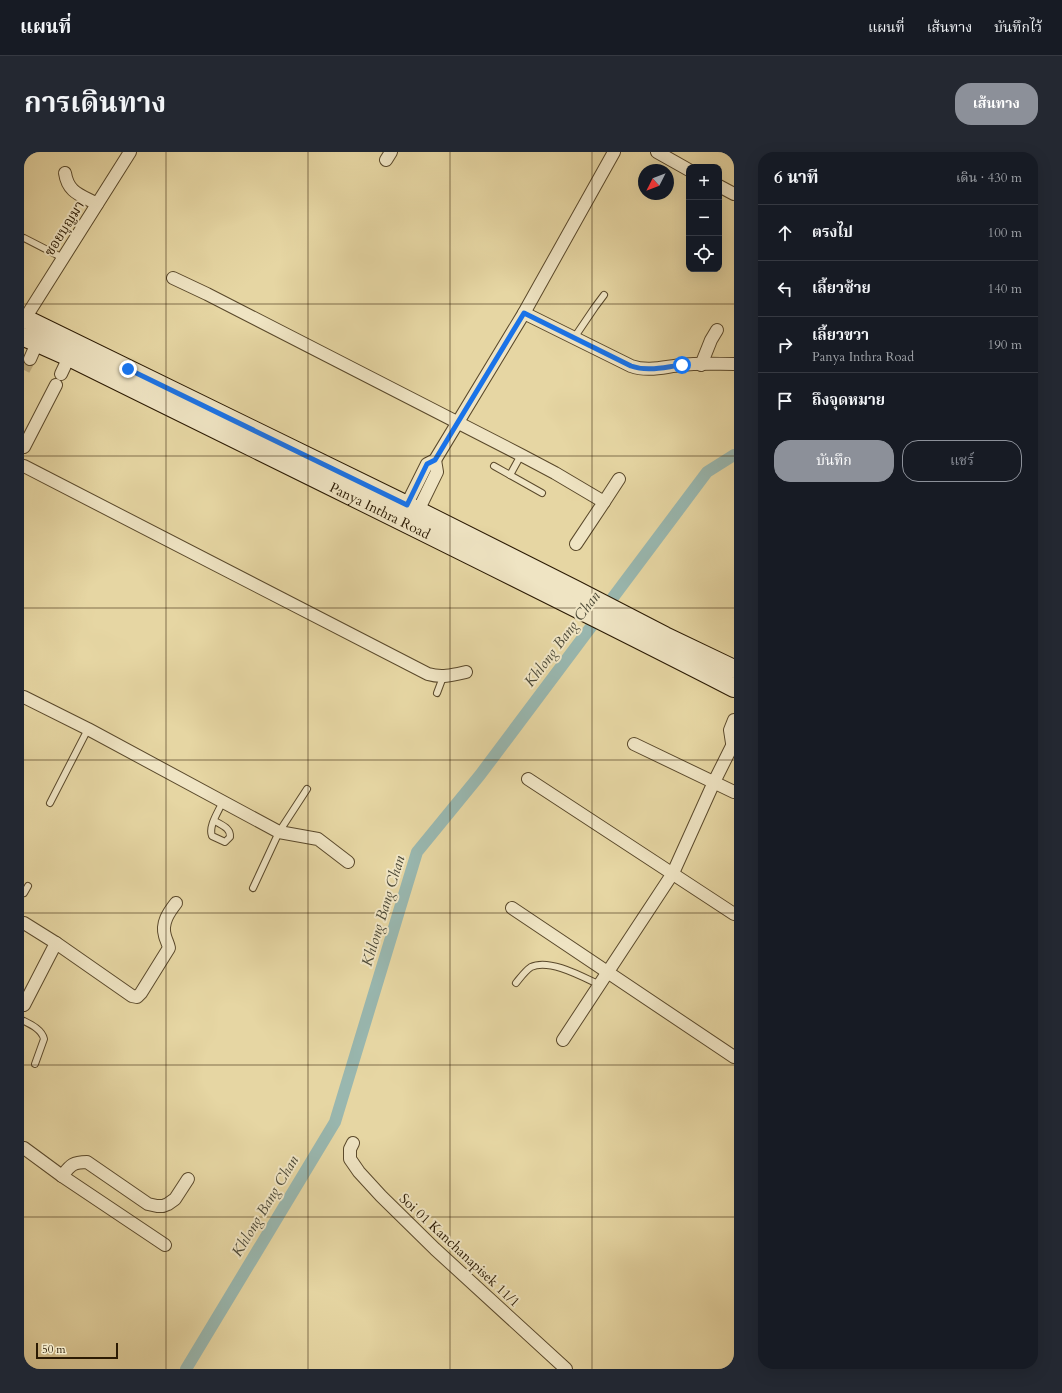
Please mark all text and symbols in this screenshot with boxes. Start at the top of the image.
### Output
text: แผนที่ [20,14,71,40]
text: แผนที่ [868,18,905,37]
text: เส้นทาง [927,18,972,37]
text: บันทึกไว้ [994,18,1042,37]
button: เส้นทาง [955,83,1038,125]
text: การเดินทาง [24,84,166,122]
north arrow [638,164,674,200]
map controls [686,164,722,272]
button: + [686,164,722,200]
text: 6 นาที [774,166,818,189]
text: เดิน · 430 m [956,169,1022,187]
street label: ซอยบุญมา [40,197,89,260]
button: − [686,200,722,236]
icon: ahead [774,222,796,244]
text: ตรงไป [812,222,853,242]
text: 100 m [988,224,1022,242]
button: locate [686,236,722,272]
icon: left [774,278,796,300]
text: เลี้ยวซ้าย [812,278,871,298]
text: 140 m [988,280,1022,298]
text: เลี้ยวขวา [812,325,869,345]
icon: right [774,334,796,356]
text: 190 m [988,336,1022,354]
text: Panya Inthra Road [812,348,914,366]
route start [673,356,691,374]
route end [119,360,137,378]
icon: arrive [774,390,796,412]
text: ถึงจุดหมาย [812,390,885,410]
button: บันทึก [774,440,894,482]
button: แชร์ [902,440,1022,482]
street label: Panya Inthra Road [326,478,434,544]
water label: Khlong Bang Chan [519,587,605,691]
water label: Khlong Bang Chan [357,853,410,969]
water label: Khlong Bang Chan [227,1151,303,1260]
street label: Soi 01 Kanchanapisek 11/1 [395,1189,524,1311]
scale bar [36,1341,118,1360]
text: 50 m [42,1342,66,1357]

